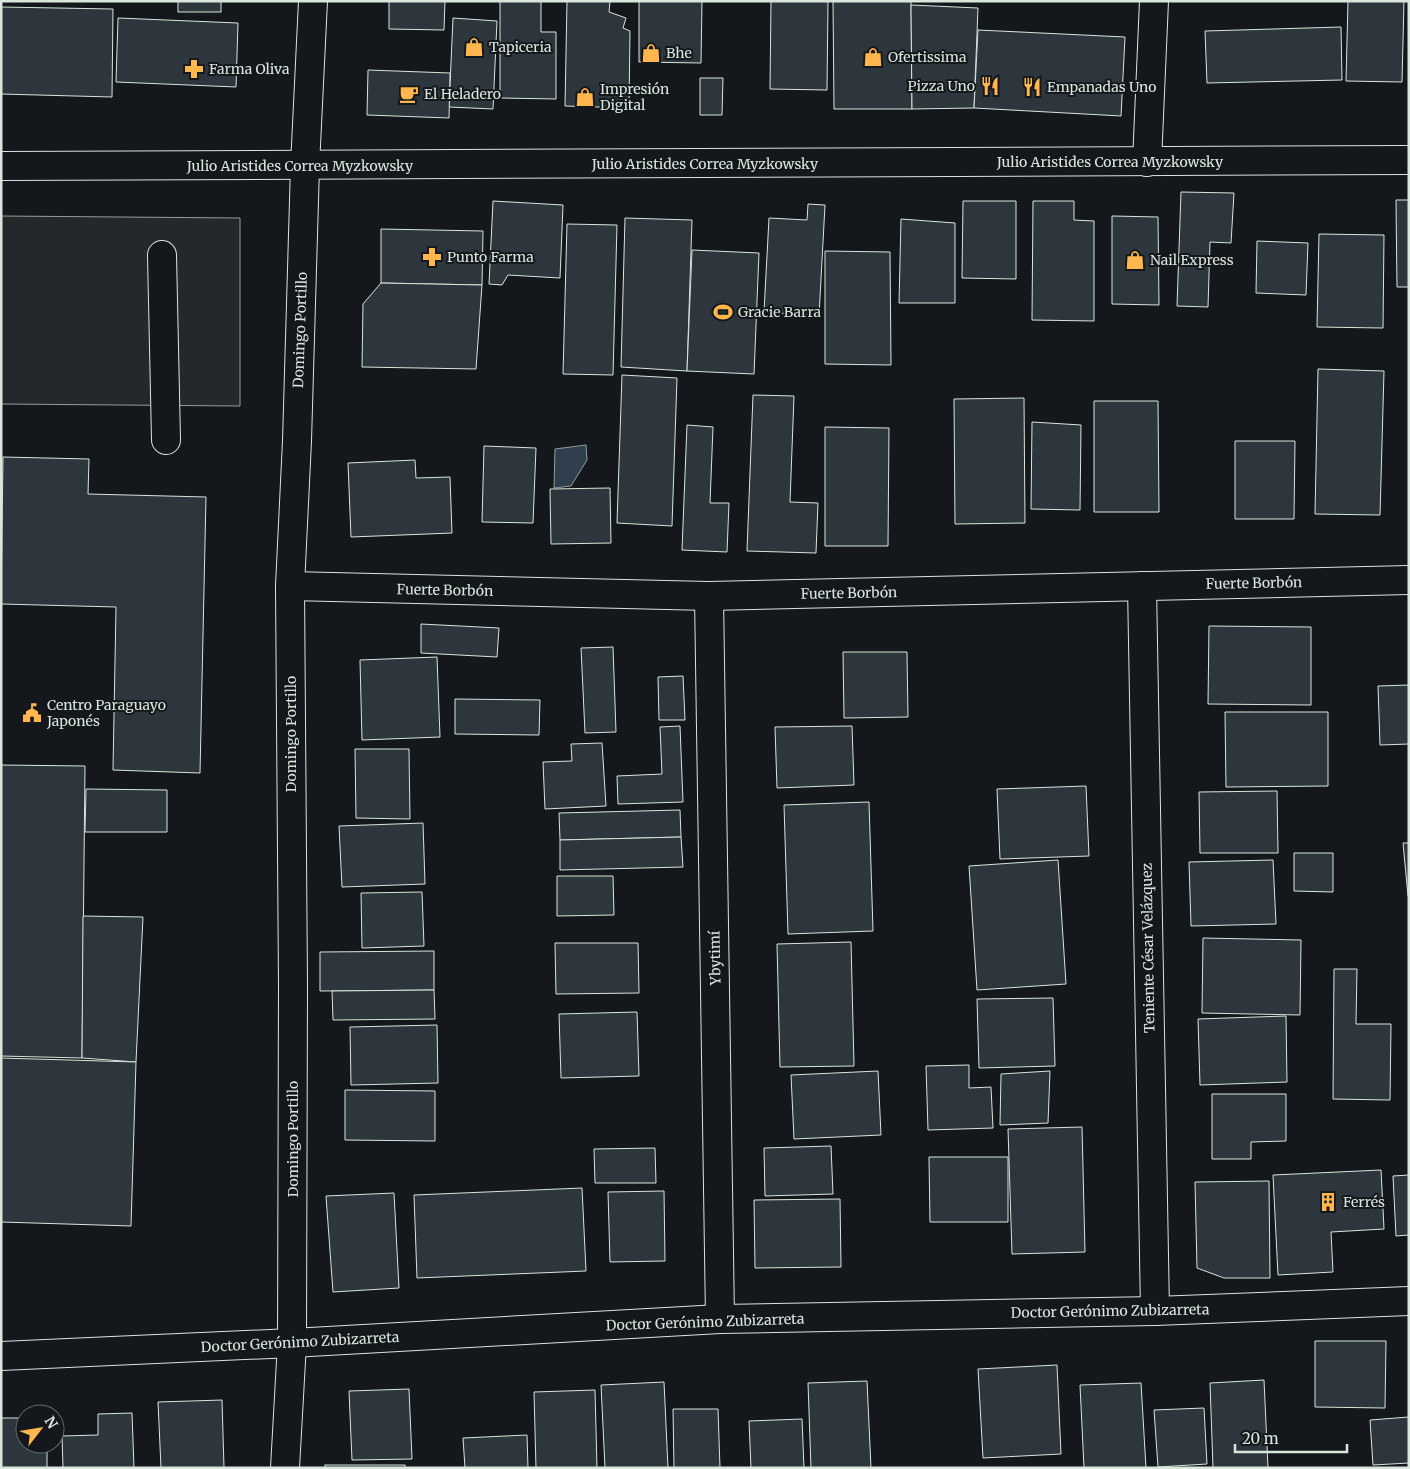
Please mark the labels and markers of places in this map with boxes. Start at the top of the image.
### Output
shop icon: Tapiceria [463,36,485,58]
place label: Tapiceria [489,38,552,56]
shop icon: Bhe [640,42,662,64]
place label: Bhe [666,44,692,62]
shop icon: Ofertissima [862,46,884,68]
place label: Ofertissima [888,48,967,66]
pharmacy icon: Farma Oliva [183,58,205,80]
place label: Farma Oliva [209,60,290,78]
restaurant icon: Pizza Uno [979,75,1001,97]
restaurant icon: Empanadas Uno [1021,76,1043,98]
place label: Pizza Uno [908,77,975,95]
place label: Empanadas Uno [1047,78,1156,96]
place label: Impresión Digital [600,80,669,114]
cafe icon: El Heladero [398,83,420,105]
place label: El Heladero [424,85,501,103]
shop icon: Impresión Digital [574,86,596,108]
pharmacy icon: Punto Farma [421,246,443,268]
place label: Punto Farma [447,248,534,266]
shop icon: Nail Express [1124,249,1146,271]
place label: Nail Express [1150,251,1234,269]
sports icon: Gracie Barra [712,301,734,323]
place label: Gracie Barra [738,303,822,321]
place label: Centro Paraguayo Japonés [46,696,166,730]
public building icon: Centro Paraguayo Japonés [21,702,43,724]
building icon: Ferrés [1317,1191,1339,1213]
place label: Ferrés [1343,1193,1385,1211]

